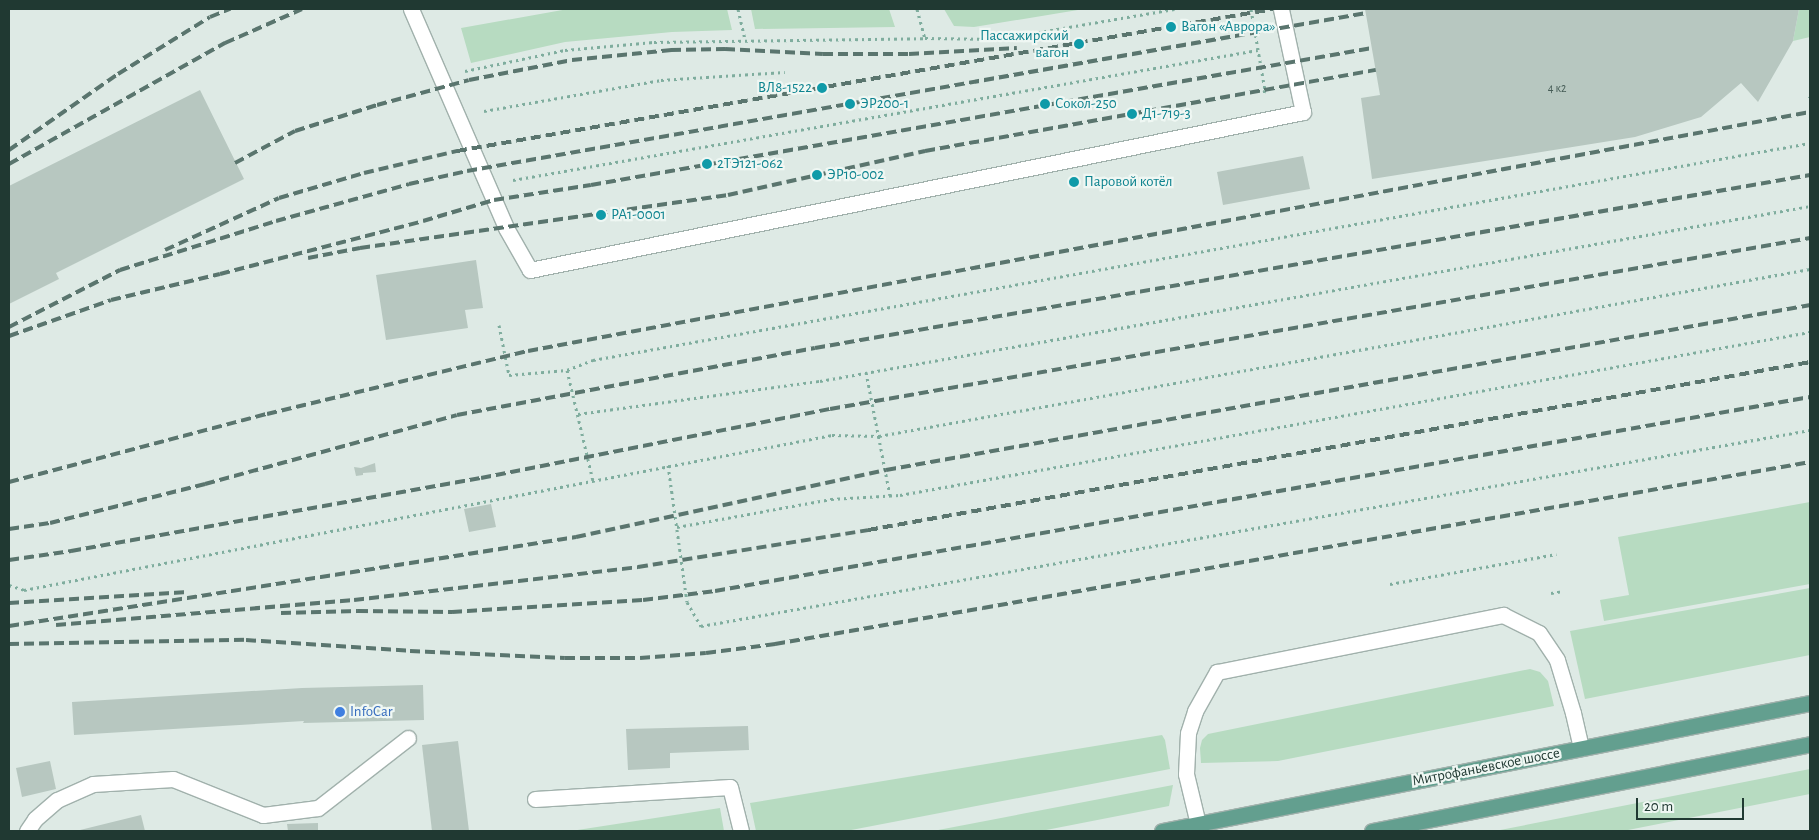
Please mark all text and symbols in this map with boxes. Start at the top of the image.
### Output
place label: Вагон «Аврора» [1181,18,1276,36]
marker: Вагон «Аврора» [1165,21,1177,33]
place label: Пассажирский вагон [980,26,1069,61]
marker: Пассажирский вагон [1073,38,1085,50]
place label: ВЛ8-1522 [758,79,812,97]
marker: ВЛ8-1522 [816,82,828,94]
house number: 4 к2 [1548,82,1566,96]
place label: ЭР200-1 [860,95,909,113]
place label: Сокол-250 [1055,95,1117,113]
marker: ЭР200-1 [844,98,856,110]
marker: Сокол-250 [1039,98,1051,110]
place label: Д1-719-3 [1142,105,1191,123]
marker: Д1-719-3 [1126,108,1138,120]
place label: 2ТЭ121-062 [717,155,783,173]
marker: 2ТЭ121-062 [701,158,713,170]
place label: ЭР10-002 [827,166,884,184]
marker: ЭР10-002 [811,169,823,181]
place label: Паровой котёл [1084,173,1173,191]
marker: Паровой котёл [1068,176,1080,188]
place label: РА1-0001 [611,206,666,224]
marker: РА1-0001 [595,209,607,221]
place label: InfoCar [350,703,393,721]
marker: InfoCar [334,706,346,718]
street label: Митрофаньевское шоссе [1411,744,1561,790]
scale bar [1639,788,1746,820]
text: 20 m [1644,799,1673,814]

